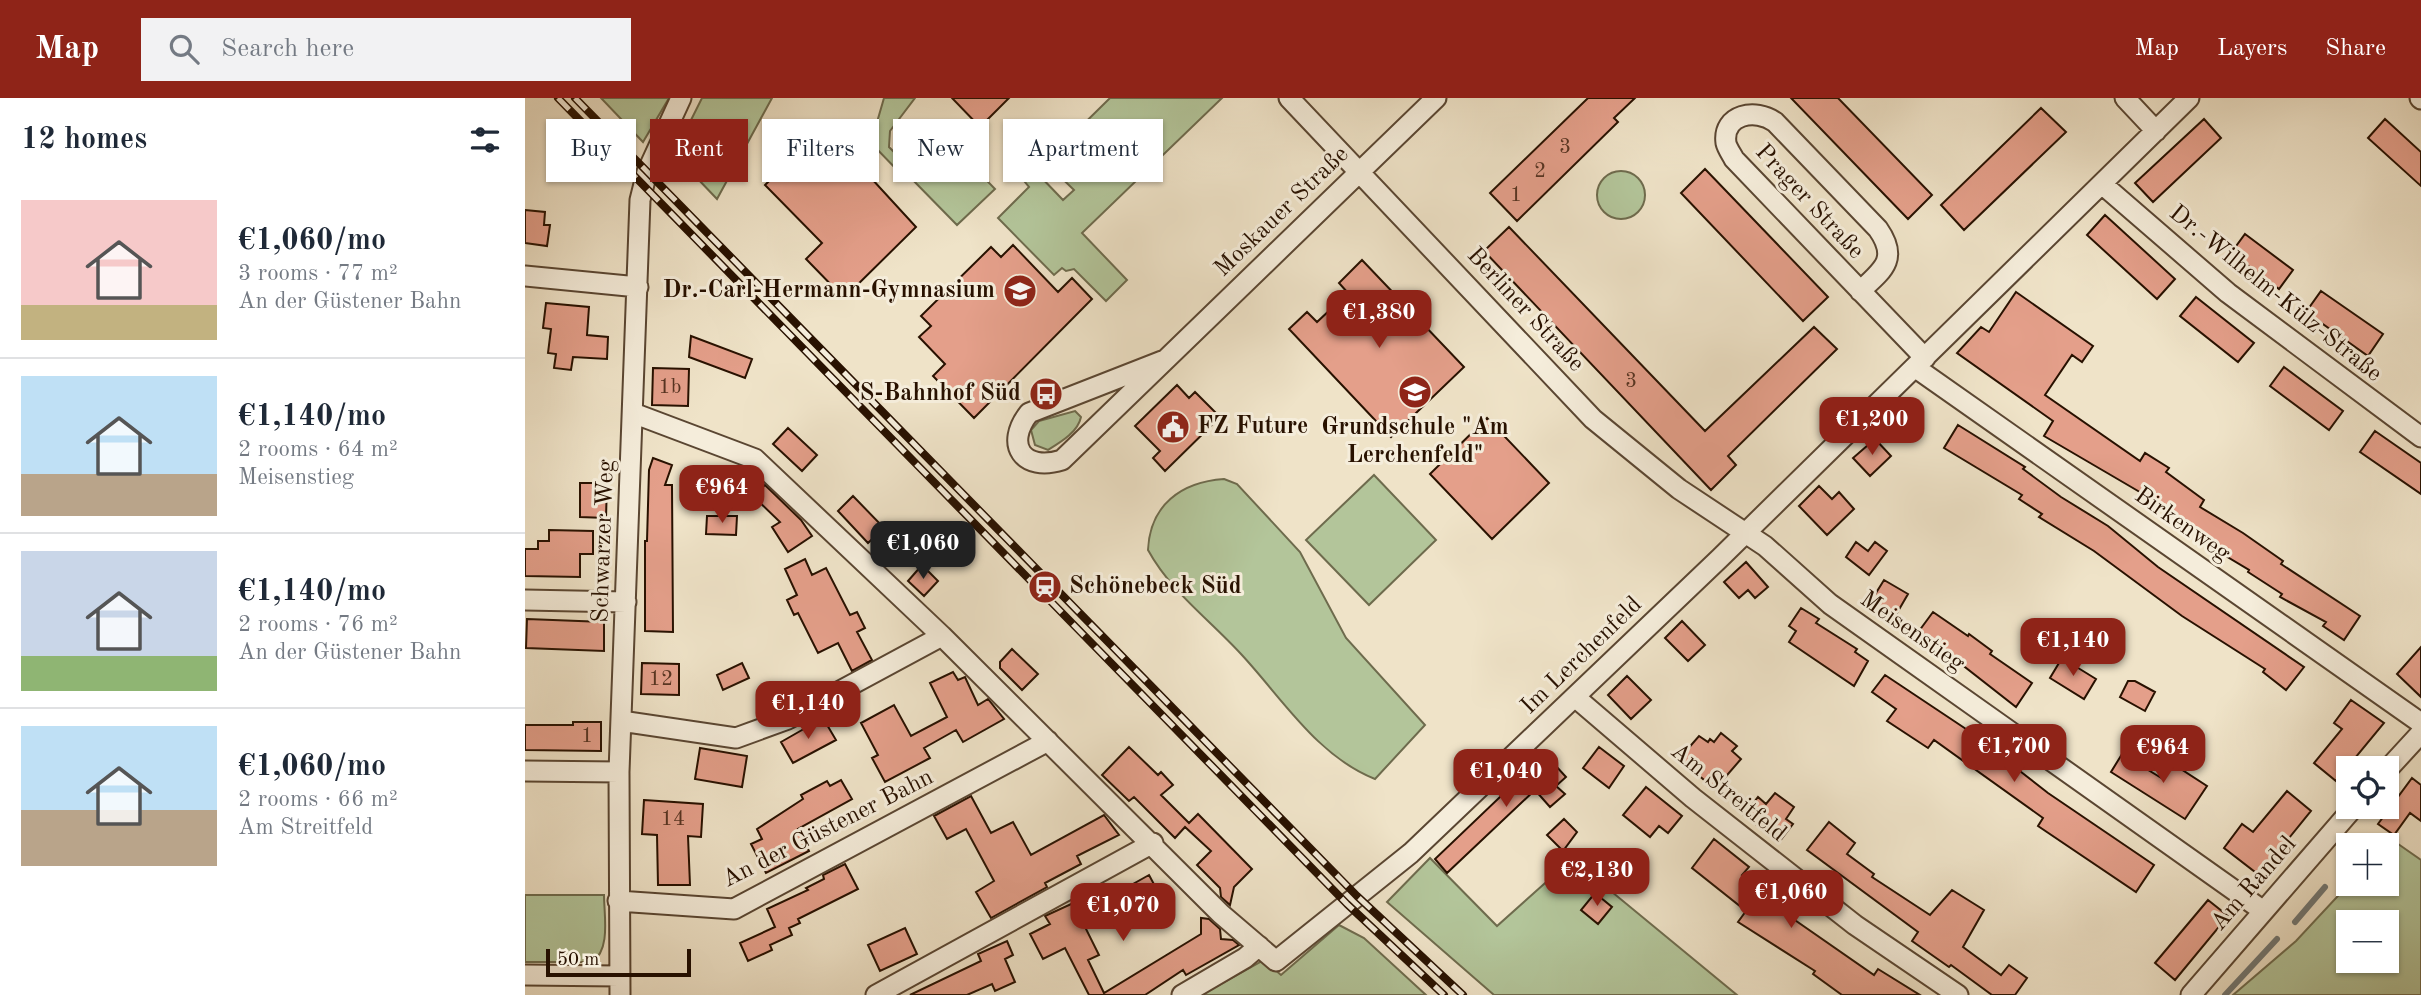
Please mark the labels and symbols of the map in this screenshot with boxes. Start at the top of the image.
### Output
house number: 3 [1559,137,1571,158]
street label: Prager Straße [1750,140,1868,264]
street label: Moskauer Straße [1210,142,1354,282]
house number: 2 [1534,161,1546,182]
house number: 1 [1510,185,1522,206]
street label: Dr.-Wilhelm-Külz-Straße [2164,201,2386,387]
street label: Berliner Straße [1462,243,1588,377]
school or university icon: Dr.-Carl-Hermann-Gymnasium [1001,272,1039,310]
place label: Dr.-Carl-Hermann-Gymnasium [663,279,995,303]
pin: €1,380 [1322,290,1436,350]
house number: 3 [1625,371,1637,392]
school or university icon: Grundschule "Am Lerchenfeld" [1396,373,1434,411]
bus stop icon: S-Bahnhof Süd [1027,375,1065,413]
house number: 1b [659,377,681,398]
place label: S-Bahnhof Süd [860,382,1021,406]
pin: €1,200 [1815,398,1929,457]
public building icon: FZ Future [1154,408,1192,446]
place label: FZ Future [1197,415,1308,439]
place label: Grundschule "Am Lerchenfeld" [1321,416,1509,468]
street label: Schwarzer Weg [589,459,619,623]
pin: €964 [681,466,763,525]
street label: Birkenweg [2130,483,2234,567]
pin: €1,060 [866,522,980,581]
station icon: Schönebeck Süd [1026,568,1064,606]
place label: Schönebeck Süd [1069,575,1242,599]
street label: Meisenstieg [1855,587,1969,677]
street label: Im Lerchenfeld [1517,593,1647,719]
pin: €1,140 [2016,618,2130,678]
house number: 12 [649,669,673,690]
pin: €1,140 [751,682,865,741]
pin: €1,700 [1957,724,2071,784]
house number: 1 [581,726,593,747]
pin: €964 [2122,726,2204,785]
street label: Am Streitfeld [1666,739,1790,847]
pin: €1,040 [1449,750,1563,809]
street label: An der Güstener Bahn [719,765,937,893]
house number: 14 [661,809,685,830]
street label: Am Randel [2207,832,2301,936]
pin: €2,130 [1540,848,1654,908]
pin: €1,060 [1734,870,1848,930]
pin: €1,070 [1066,884,1180,943]
scale bar [546,946,691,978]

